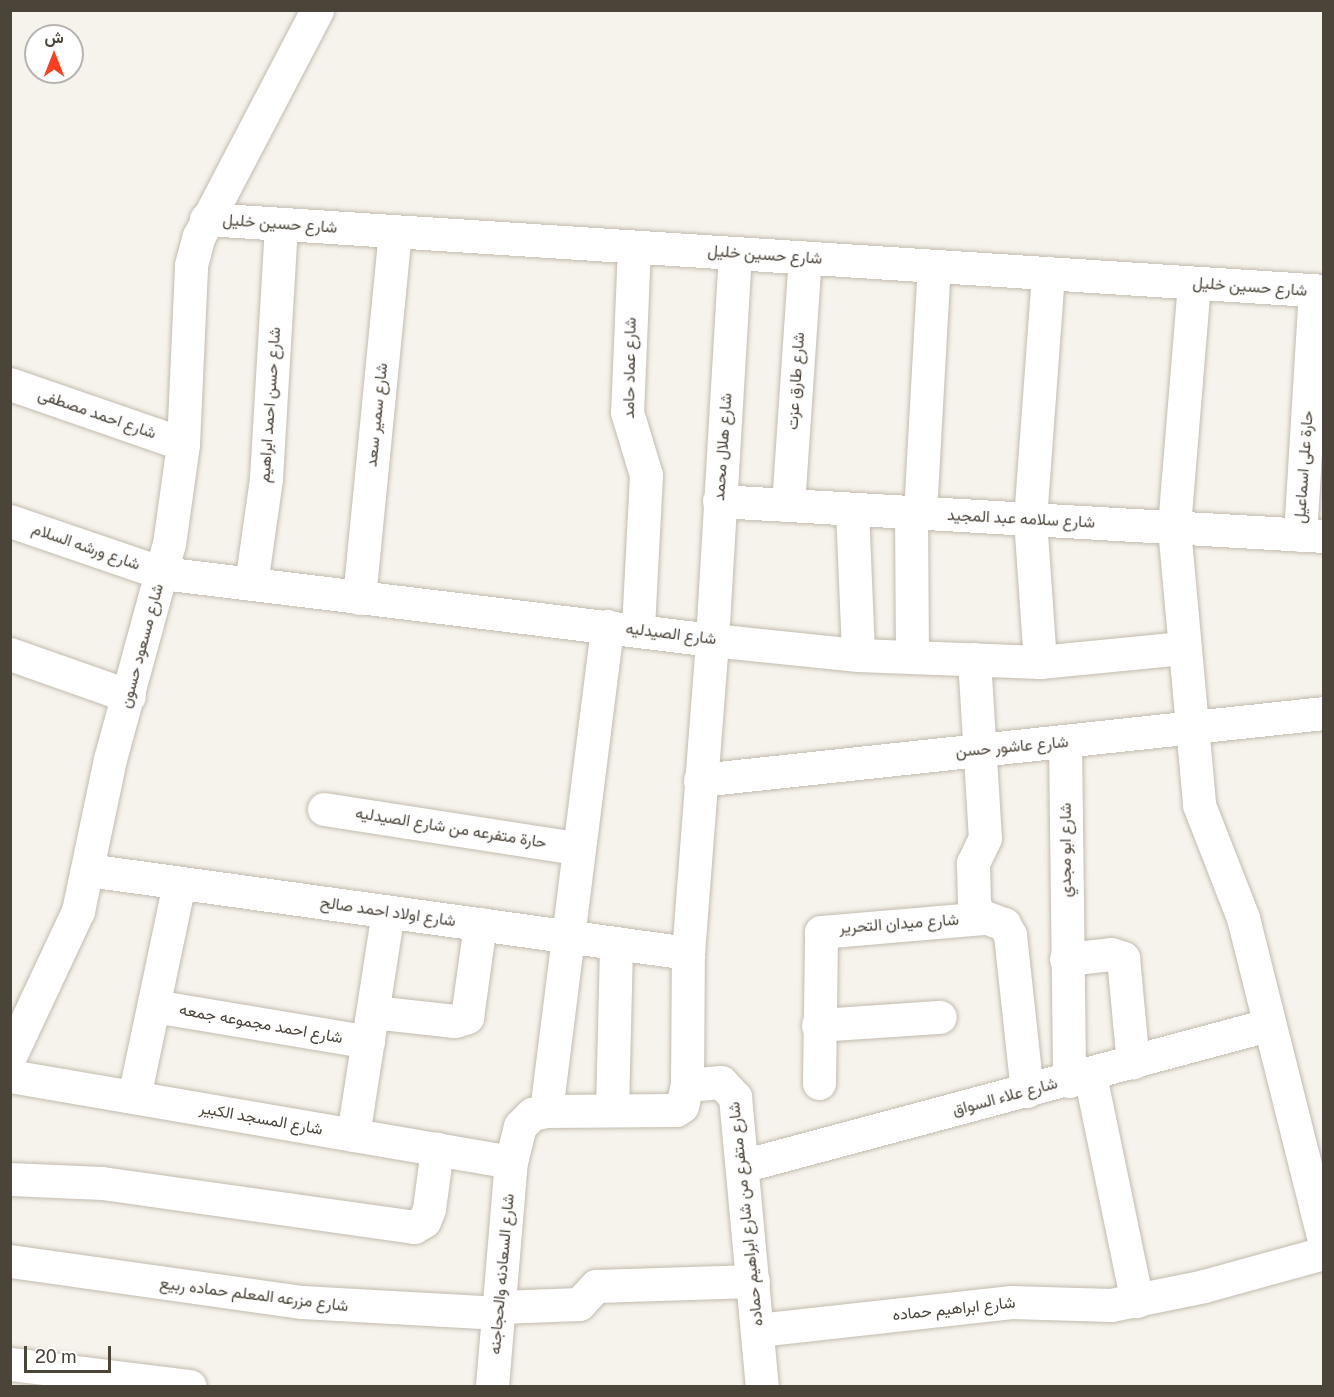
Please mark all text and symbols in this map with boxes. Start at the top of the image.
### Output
north arrow [24,24,84,84]
text: ش [44,28,64,47]
street label: شارع حسين خليل [222,210,338,238]
street label: شارع حسين خليل [707,241,823,269]
street label: شارع حسين خليل [1192,273,1308,301]
street label: شارع عماد حامد [620,317,640,419]
street label: شارع حسن احمد ابراهيم [255,327,285,483]
street label: شارع طارق عزت [783,331,809,431]
street label: شارع سمير سعد [362,362,392,468]
street label: شارع احمد مصطفى [35,385,159,443]
street label: شارع هلال محمد [710,392,736,502]
street label: حارة على اسماعيل [1290,410,1318,524]
street label: شارع سلامه عبد المجيد [947,506,1095,532]
street label: شارع ورشه السلام [29,519,143,575]
street label: شارع مسعود حسون [116,582,168,710]
street label: شارع الصيدليه [625,619,717,649]
street label: شارع عاشور حسن [955,732,1069,762]
street label: حارة متفرعه من شارع الصيدليه [354,803,548,853]
street label: شارع ابو مجدي [1056,803,1076,897]
street label: شارع اولاد احمد صالح [319,893,457,931]
street label: شارع ميدان التحرير [838,910,960,938]
street label: شارع احمد مجموعه جمعه [178,1000,344,1048]
street label: شارع علاء السواق [950,1074,1060,1120]
street label: شارع المسجد الكبير [198,1099,324,1139]
street label: شارع متفرع من شارع ابراهيم حماده [725,1101,767,1327]
street label: شارع السعادنه والحجاجنه [485,1193,519,1355]
street label: شارع مزرعه المعلم حماده ربيع [158,1274,350,1316]
street label: شارع ابراهيم حماده [892,1293,1016,1325]
scale bar [27,1334,114,1372]
text: 20 m [35,1346,77,1367]

